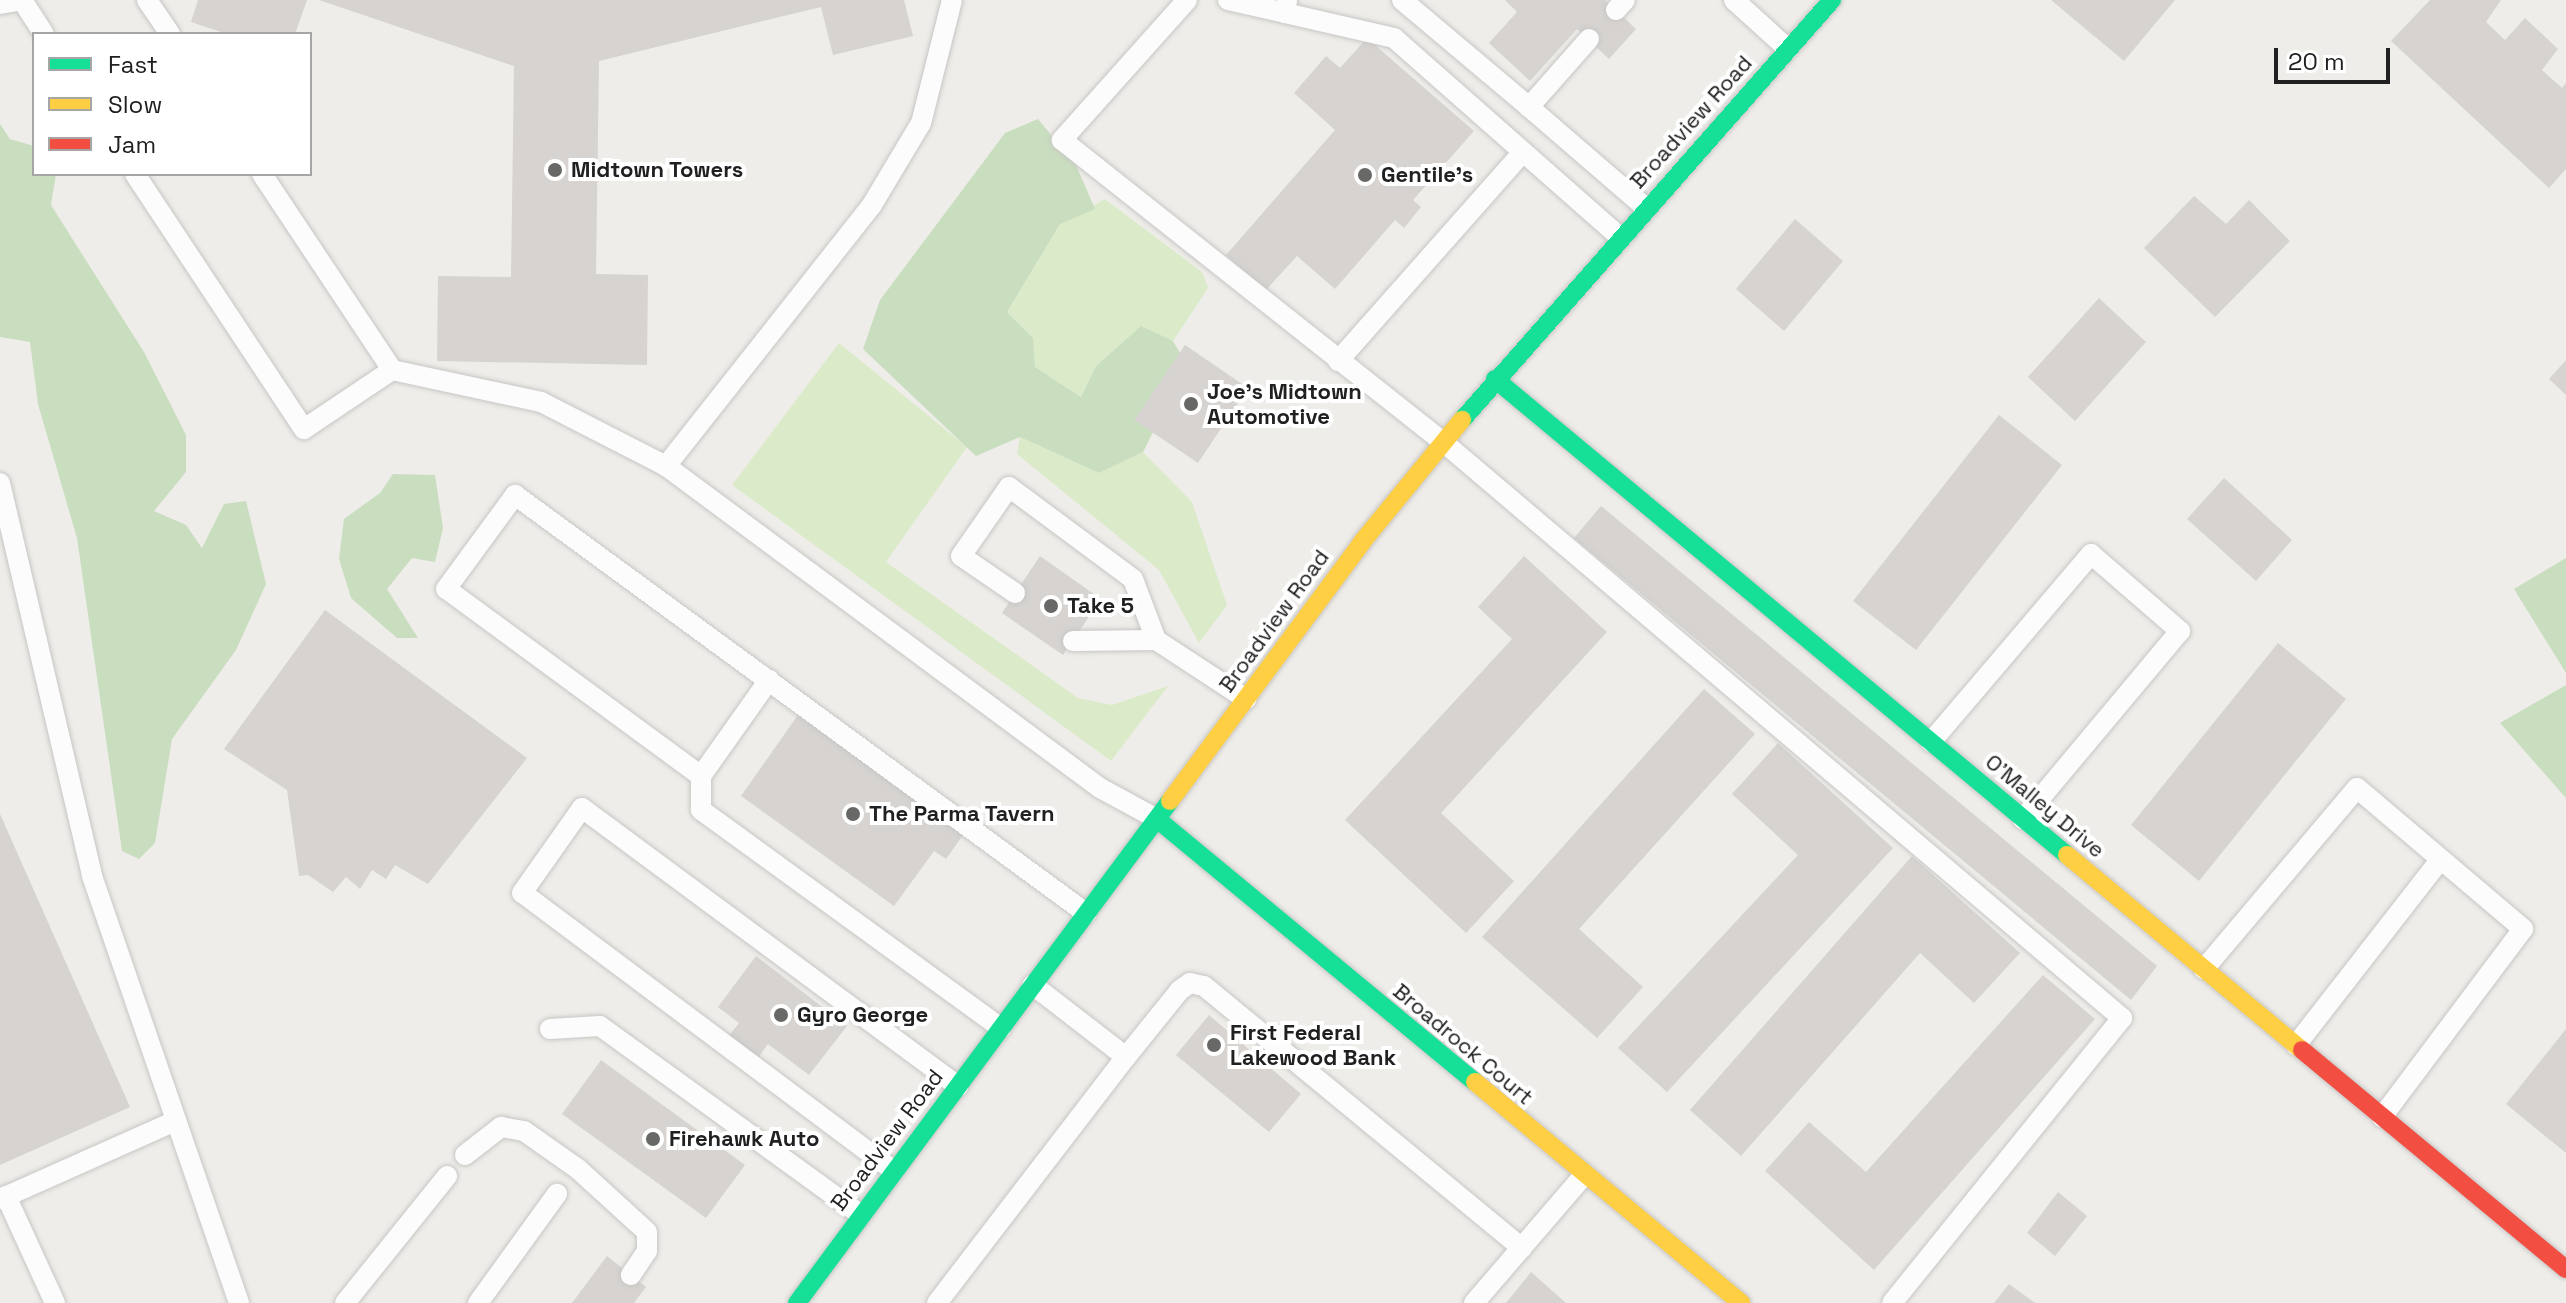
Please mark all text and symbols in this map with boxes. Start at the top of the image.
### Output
legend [32,32,312,176]
scale bar [2278,32,2394,82]
text: 20 m [2288,46,2345,77]
text: Fast [108,49,158,80]
street label: Broadview Road [1624,50,1758,194]
text: Slow [108,89,162,120]
text: Jam [108,129,156,160]
place label: Midtown Towers [571,157,744,183]
marker: Midtown Towers [546,161,564,179]
place label: Gentile's [1381,162,1473,188]
marker: Gentile's [1356,166,1374,184]
place label: Joe's Midtown Automotive [1207,378,1362,430]
marker: Joe's Midtown Automotive [1182,395,1200,413]
street label: Broadview Road [1213,545,1335,697]
place label: Take 5 [1067,593,1134,619]
marker: Take 5 [1042,597,1060,615]
street label: O'Malley Drive [1980,749,2110,863]
place label: The Parma Tavern [869,801,1055,827]
marker: The Parma Tavern [844,805,862,823]
street label: Broadrock Court [1388,978,1538,1110]
place label: Gyro George [797,1002,928,1028]
marker: Gyro George [772,1006,790,1024]
place label: First Federal Lakewood Bank [1230,1019,1396,1070]
marker: First Federal Lakewood Bank [1205,1036,1223,1054]
street label: Broadview Road [825,1064,949,1216]
place label: Firehawk Auto [669,1126,820,1152]
marker: Firehawk Auto [644,1130,662,1148]

